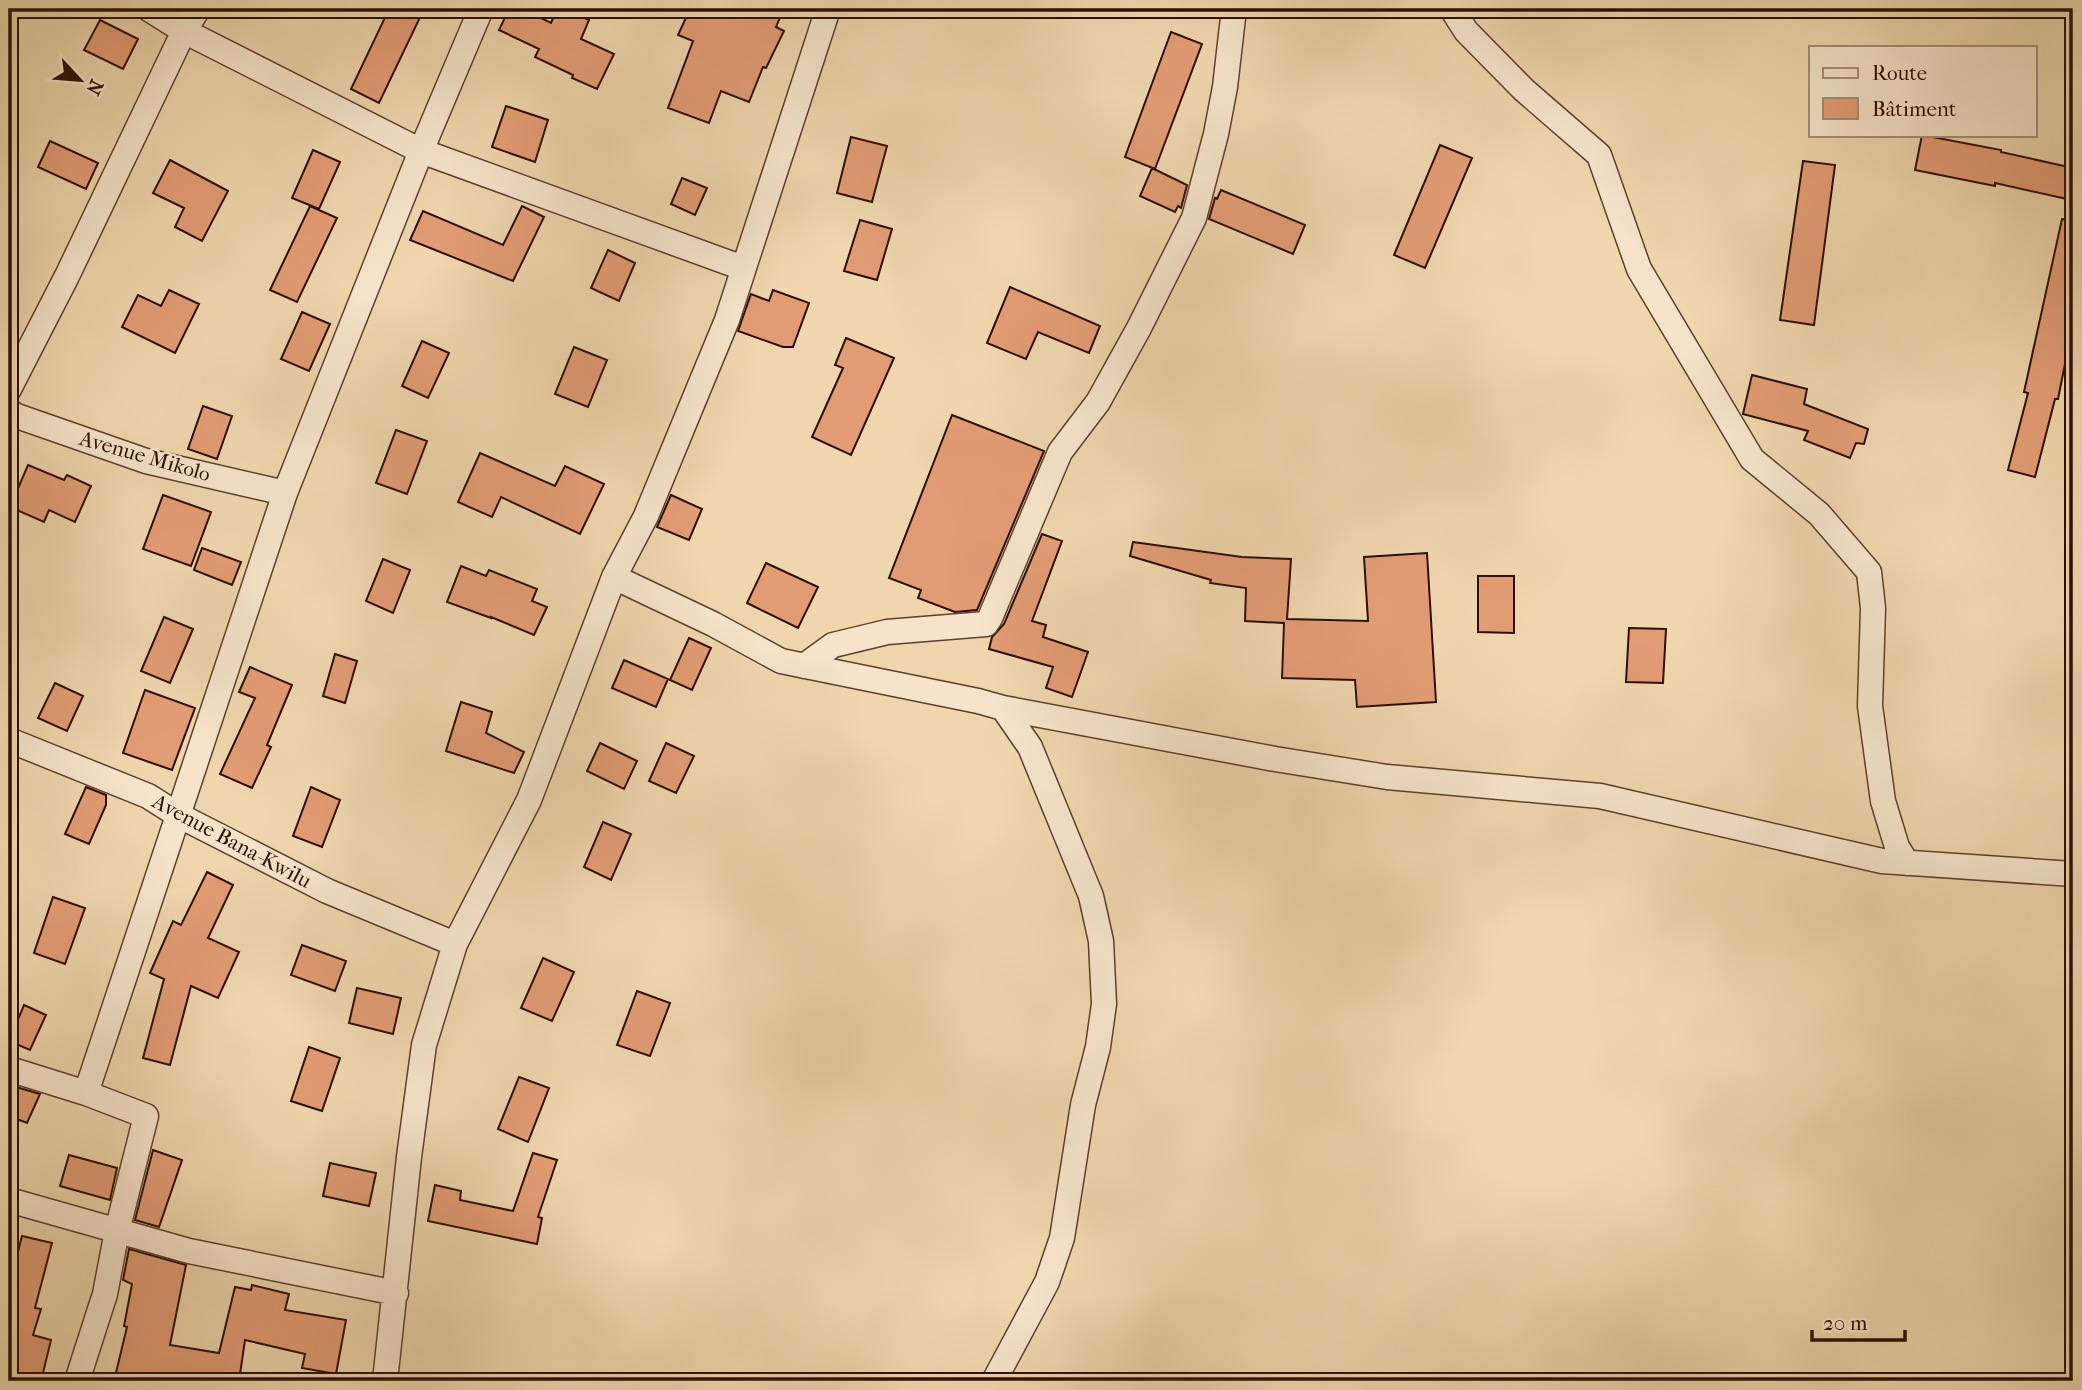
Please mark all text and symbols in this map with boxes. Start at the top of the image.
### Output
north arrow [46,46,116,116]
legend [1809,46,2036,136]
text: Route [1872,61,1927,85]
text: N [81,76,107,99]
text: Bâtiment [1872,97,1957,121]
street label: Avenue Mikolo [76,426,213,486]
street label: Avenue Bana-Kwilu [148,789,316,893]
scale bar [1812,1299,1905,1343]
text: 20 m [1823,1311,1868,1335]

